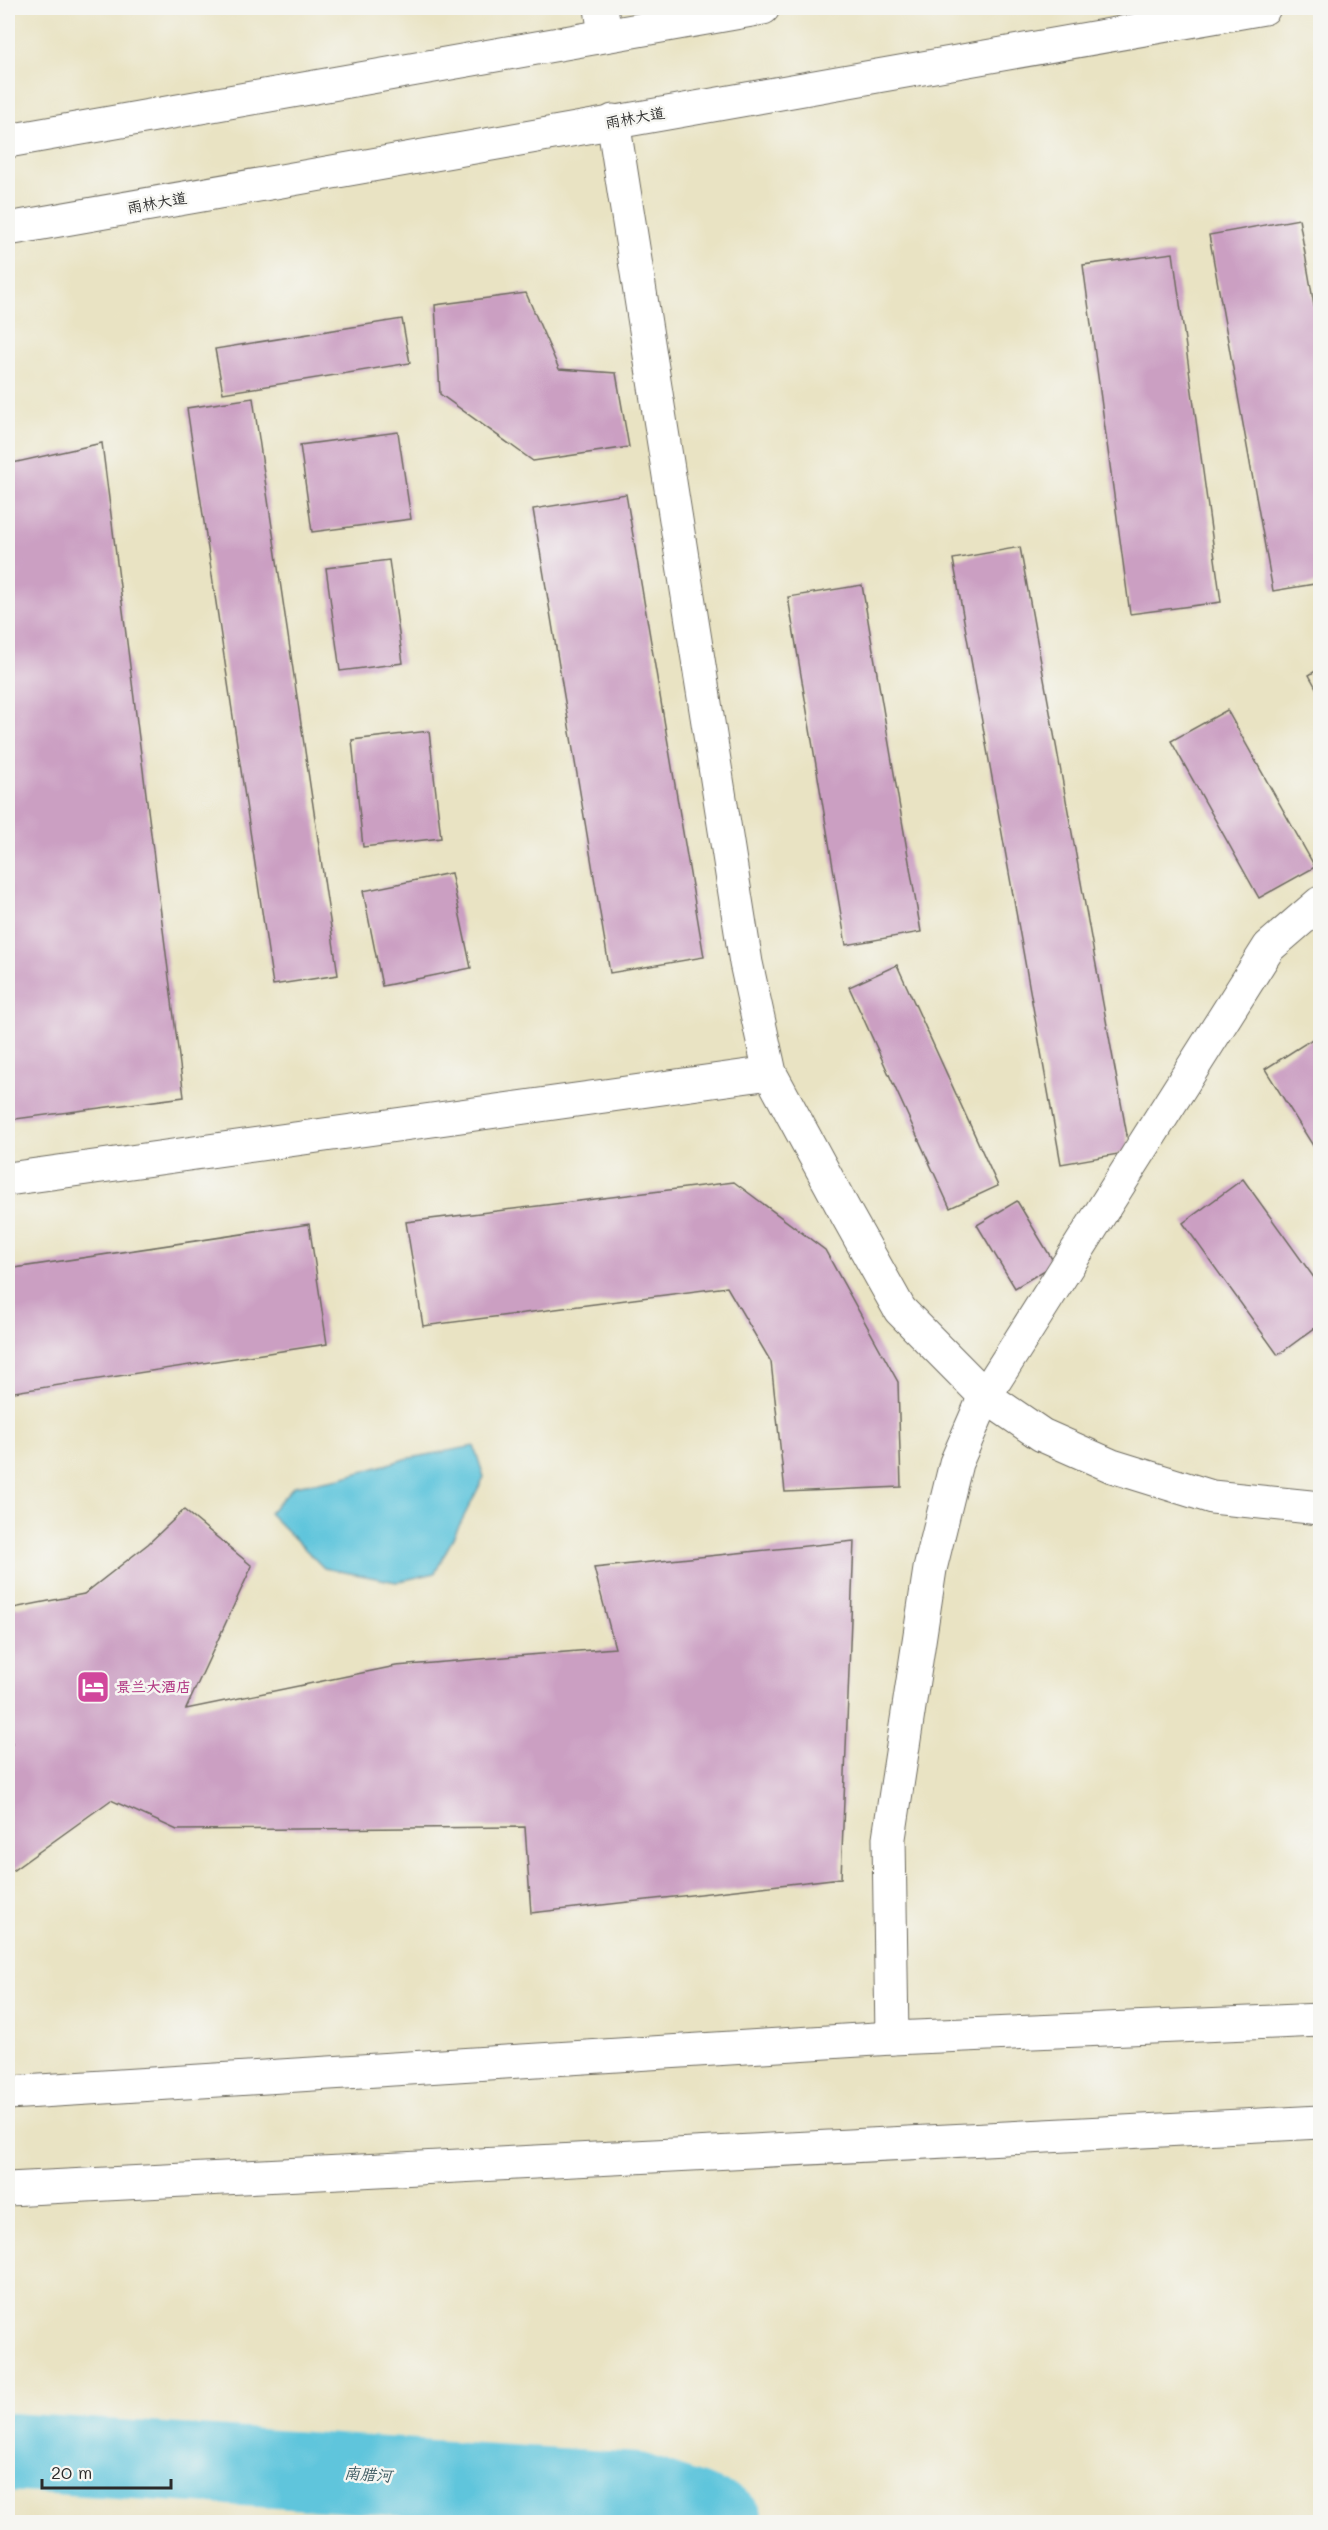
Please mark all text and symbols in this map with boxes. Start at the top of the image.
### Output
street label: 雨林大道 [604,102,666,132]
street label: 雨林大道 [126,187,188,217]
hotel icon: 景兰大酒店 [75,1669,111,1705]
place label: 景兰大酒店 [116,1676,191,1696]
scale bar [42,2452,171,2490]
text: 20 m [51,2460,92,2484]
water label: 南腊河 [343,2461,396,2486]

